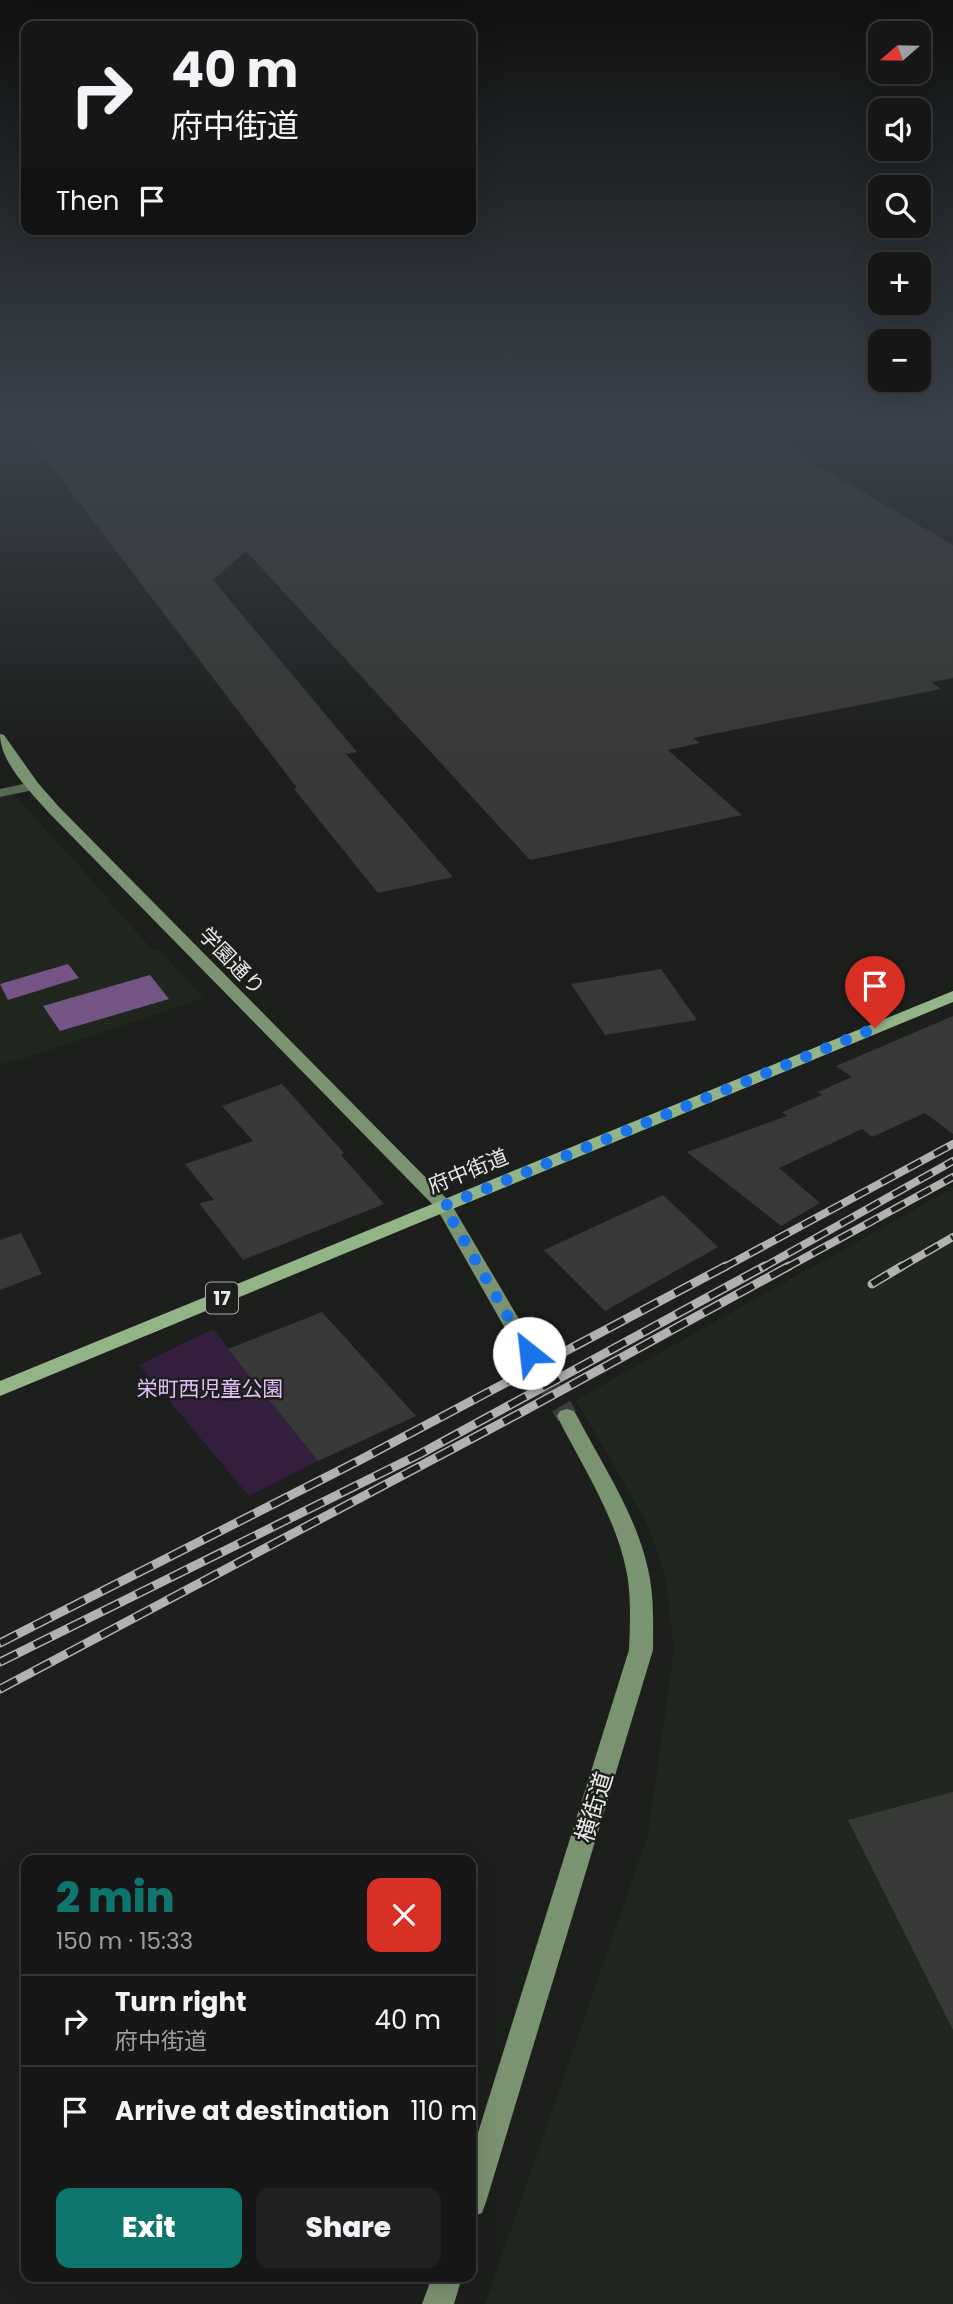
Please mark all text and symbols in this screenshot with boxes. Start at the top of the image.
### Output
north arrow [868,21,931,84]
map controls [868,21,931,392]
text: 40 m [171,36,298,104]
icon: right [56,49,147,140]
button: sound [868,98,931,161]
text: 府中街道 [171,103,299,148]
button: search [868,175,931,238]
icon: arrive [133,182,171,220]
text: Then [56,183,119,219]
button: + [868,252,931,315]
button: − [868,329,931,392]
street label: 学園通り [192,921,272,1001]
pin [845,956,905,1028]
icon: arrive [856,967,894,1005]
street label: 府中街道 [424,1142,512,1200]
road number: 17 [206,1282,238,1314]
position arrow [492,1316,566,1390]
park label: 栄町西児童公園 [137,1374,284,1403]
street label: 横街道 [568,1768,620,1846]
text: 2 min [56,1868,174,1927]
button: close [367,1878,441,1952]
text: 150 m · 15:33 [56,1925,193,1957]
text: Turn right [115,1984,247,2020]
icon: right [56,2002,94,2040]
text: 40 m [375,2002,441,2038]
text: 府中街道 [115,2025,207,2057]
icon: arrive [56,2093,94,2131]
text: Arrive at destination [115,2093,390,2129]
text: 110 m [411,2093,477,2129]
button: Exit [56,2188,242,2268]
button: Share [256,2188,441,2268]

